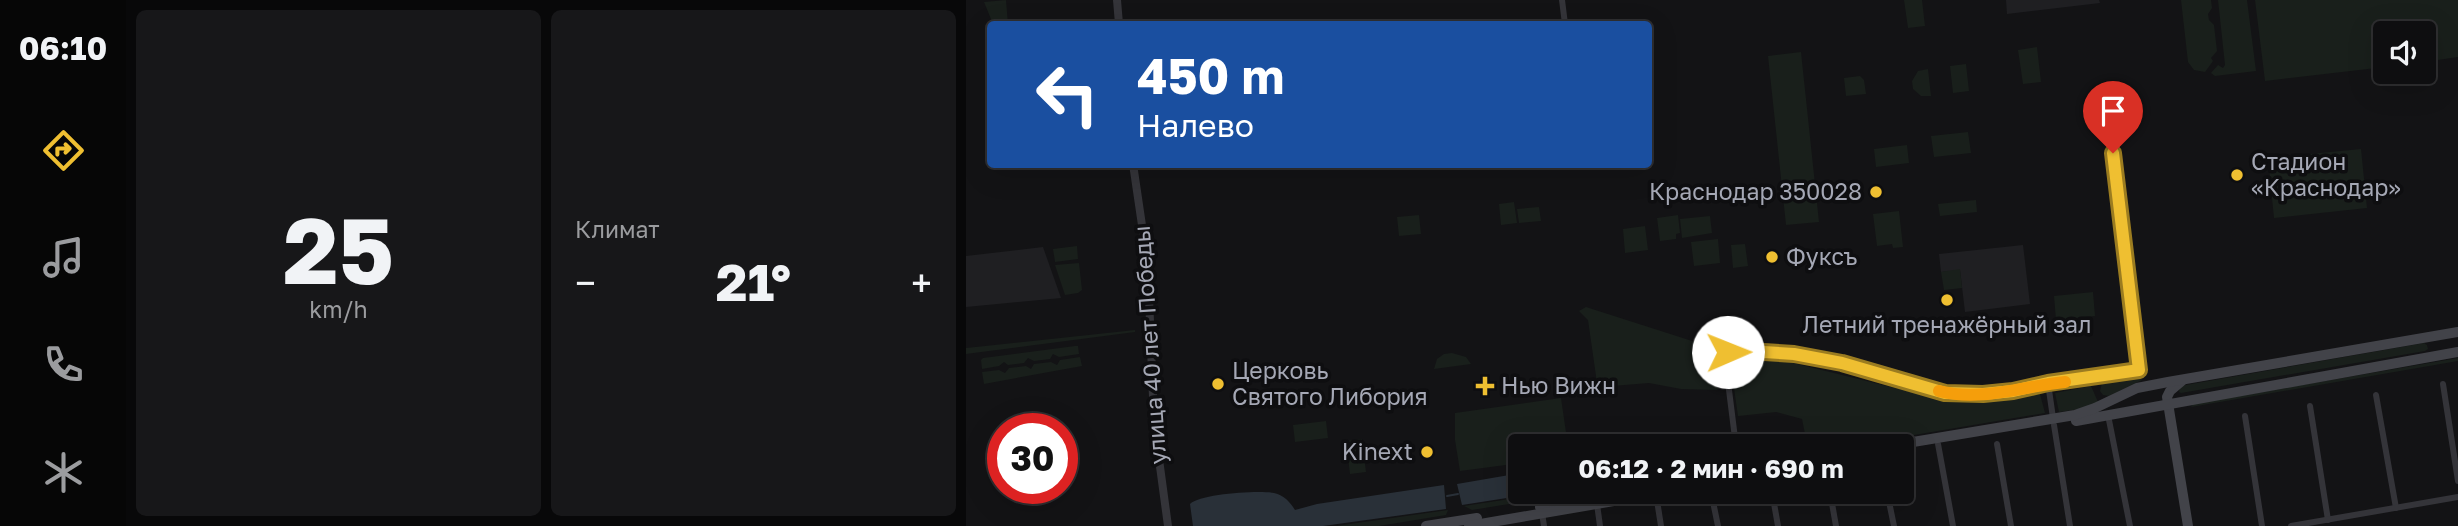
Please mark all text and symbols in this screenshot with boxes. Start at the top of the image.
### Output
map controls [2373,21,2436,84]
button: sound [2373,21,2436,84]
text: 06:10 [19,29,107,67]
text: 450 m [1137,46,1285,105]
icon: left [1022,49,1113,140]
pin [2083,81,2143,153]
icon: arrive [2094,92,2132,130]
text: Налево [1137,106,1254,144]
icon: directions [39,126,88,175]
place label: Стадион «Краснодар» [2251,147,2401,201]
marker: Стадион «Краснодар» [2229,167,2245,183]
place label: Краснодар 350028 [1649,177,1862,205]
marker: Краснодар 350028 [1868,184,1884,200]
text: 25 [283,195,394,304]
text: Климат [575,215,660,243]
street label: улица 40 лет Победы [1127,225,1171,465]
icon: music [39,233,88,282]
place label: Фуксъ [1786,242,1858,270]
marker: Фуксъ [1764,249,1780,265]
text: 21° [716,250,791,312]
text: − [575,260,596,305]
text: + [911,260,932,305]
marker: Летний тренажёрный зал [1939,292,1955,308]
text: km/h [309,295,368,323]
place label: Летний тренажёрный зал [1803,310,2092,338]
position arrow [1691,315,1765,389]
icon: phone [39,340,88,389]
place label: Церковь Святого Либория [1232,356,1428,410]
place label: Нью Вижн [1501,371,1616,399]
marker: Церковь Святого Либория [1210,376,1226,392]
marker: Нью Вижн [1475,376,1495,396]
speed limit sign: 30 [987,413,1078,504]
place label: Kinext [1342,437,1413,465]
marker: Kinext [1419,444,1435,460]
icon: climate [39,448,88,497]
text: 06:12 · 2 мин · 690 m [1578,453,1844,484]

